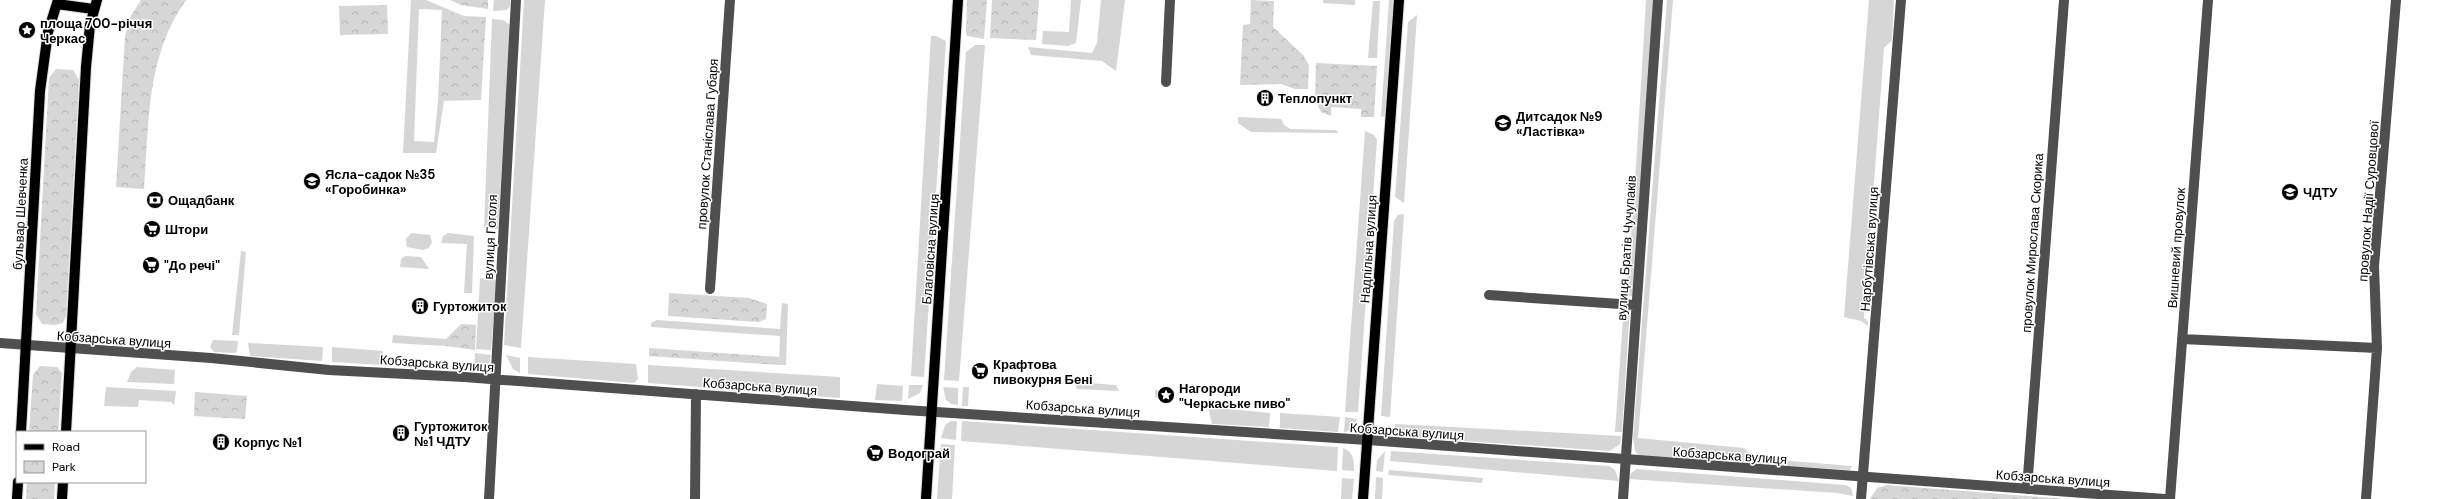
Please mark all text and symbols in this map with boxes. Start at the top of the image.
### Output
place label: площа 700-річчя Черкас [40,15,152,47]
place icon: площа 700-річчя Черкас [17,20,37,40]
street label: провулок Станіслава Губаря [693,58,722,230]
building icon: Теплопункт [1255,88,1275,108]
place label: Теплопункт [1278,90,1352,107]
place label: Дитсадок №9 «Ластівка» [1516,108,1603,140]
school or university icon: Дитсадок №9 «Ластівка» [1493,113,1513,133]
street label: провулок Надії Суровцової [2354,119,2383,282]
street label: провулок Мирослава Скорика [2018,152,2047,333]
street label: бульвар Шевченка [9,157,32,271]
place label: Ясла-садок №35 «Горобинка» [325,166,435,198]
school or university icon: Ясла-садок №35 «Горобинка» [302,171,322,191]
street label: вулиця Братів Чучупаків [1613,175,1640,321]
school or university icon: ЧДТУ [2280,182,2300,202]
place label: ЧДТУ [2303,184,2338,201]
street label: Нарбутівська вулиця [1857,186,1882,312]
street label: Вишневий провулок [2164,187,2189,309]
bank icon: Ощадбанк [145,190,165,210]
place label: Ощадбанк [168,192,235,209]
street label: Благовісна вулиця [918,193,943,305]
street label: вулиця Гоголя [480,194,501,280]
street label: Надпільна вулиця [1356,194,1381,304]
supermarket icon: Штори [142,219,162,239]
place label: Штори [165,221,208,238]
supermarket icon: "До речі" [141,255,161,275]
place label: "До речі" [164,257,220,274]
building icon: Гуртожиток [410,296,430,316]
place label: Гуртожиток [433,298,507,315]
street label: Кобзарська вулиця [56,327,172,352]
street label: Кобзарська вулиця [379,351,495,376]
place label: Крафтова пивокурня Бені [993,356,1093,388]
supermarket icon: Крафтова пивокурня Бені [970,361,990,381]
street label: Кобзарська вулиця [702,374,818,399]
place label: Нагороди "Черкаське пиво" [1179,380,1290,412]
place icon: Нагороди "Черкаське пиво" [1156,385,1176,405]
street label: Кобзарська вулиця [1025,396,1141,421]
place label: Гуртожиток №1 ЧДТУ [414,418,488,450]
street label: Кобзарська вулиця [1349,419,1465,444]
building icon: Гуртожиток №1 ЧДТУ [391,423,411,443]
legend [16,431,146,483]
building icon: Корпус №1 [211,432,231,452]
place label: Корпус №1 [234,434,302,451]
text: Road [52,439,80,455]
supermarket icon: Водограй [865,443,885,463]
street label: Кобзарська вулиця [1672,443,1788,468]
place label: Водограй [888,445,950,462]
text: Park [52,459,76,475]
street label: Кобзарська вулиця [1995,466,2111,491]

